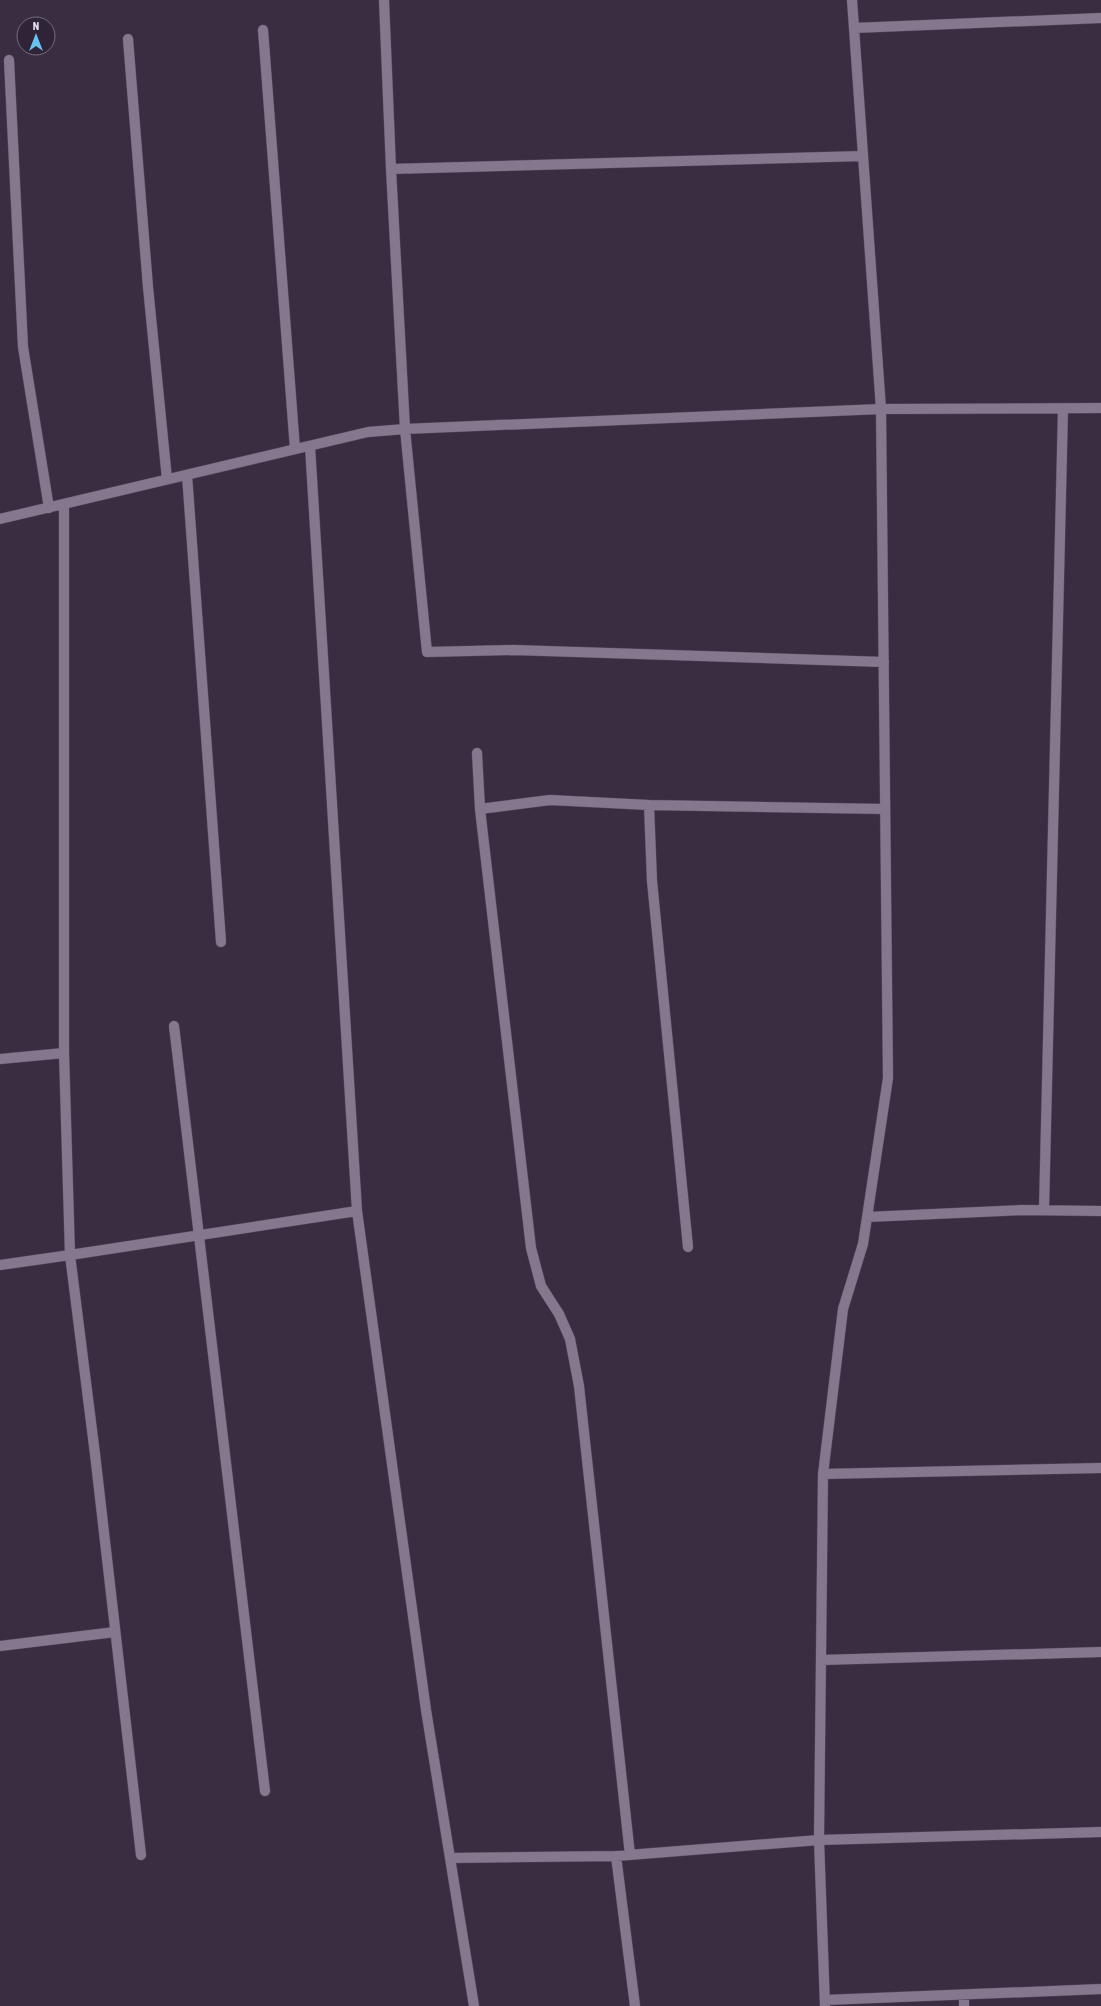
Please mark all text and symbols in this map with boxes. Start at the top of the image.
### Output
north arrow [16,16,56,56]
text: N [33,20,39,32]

